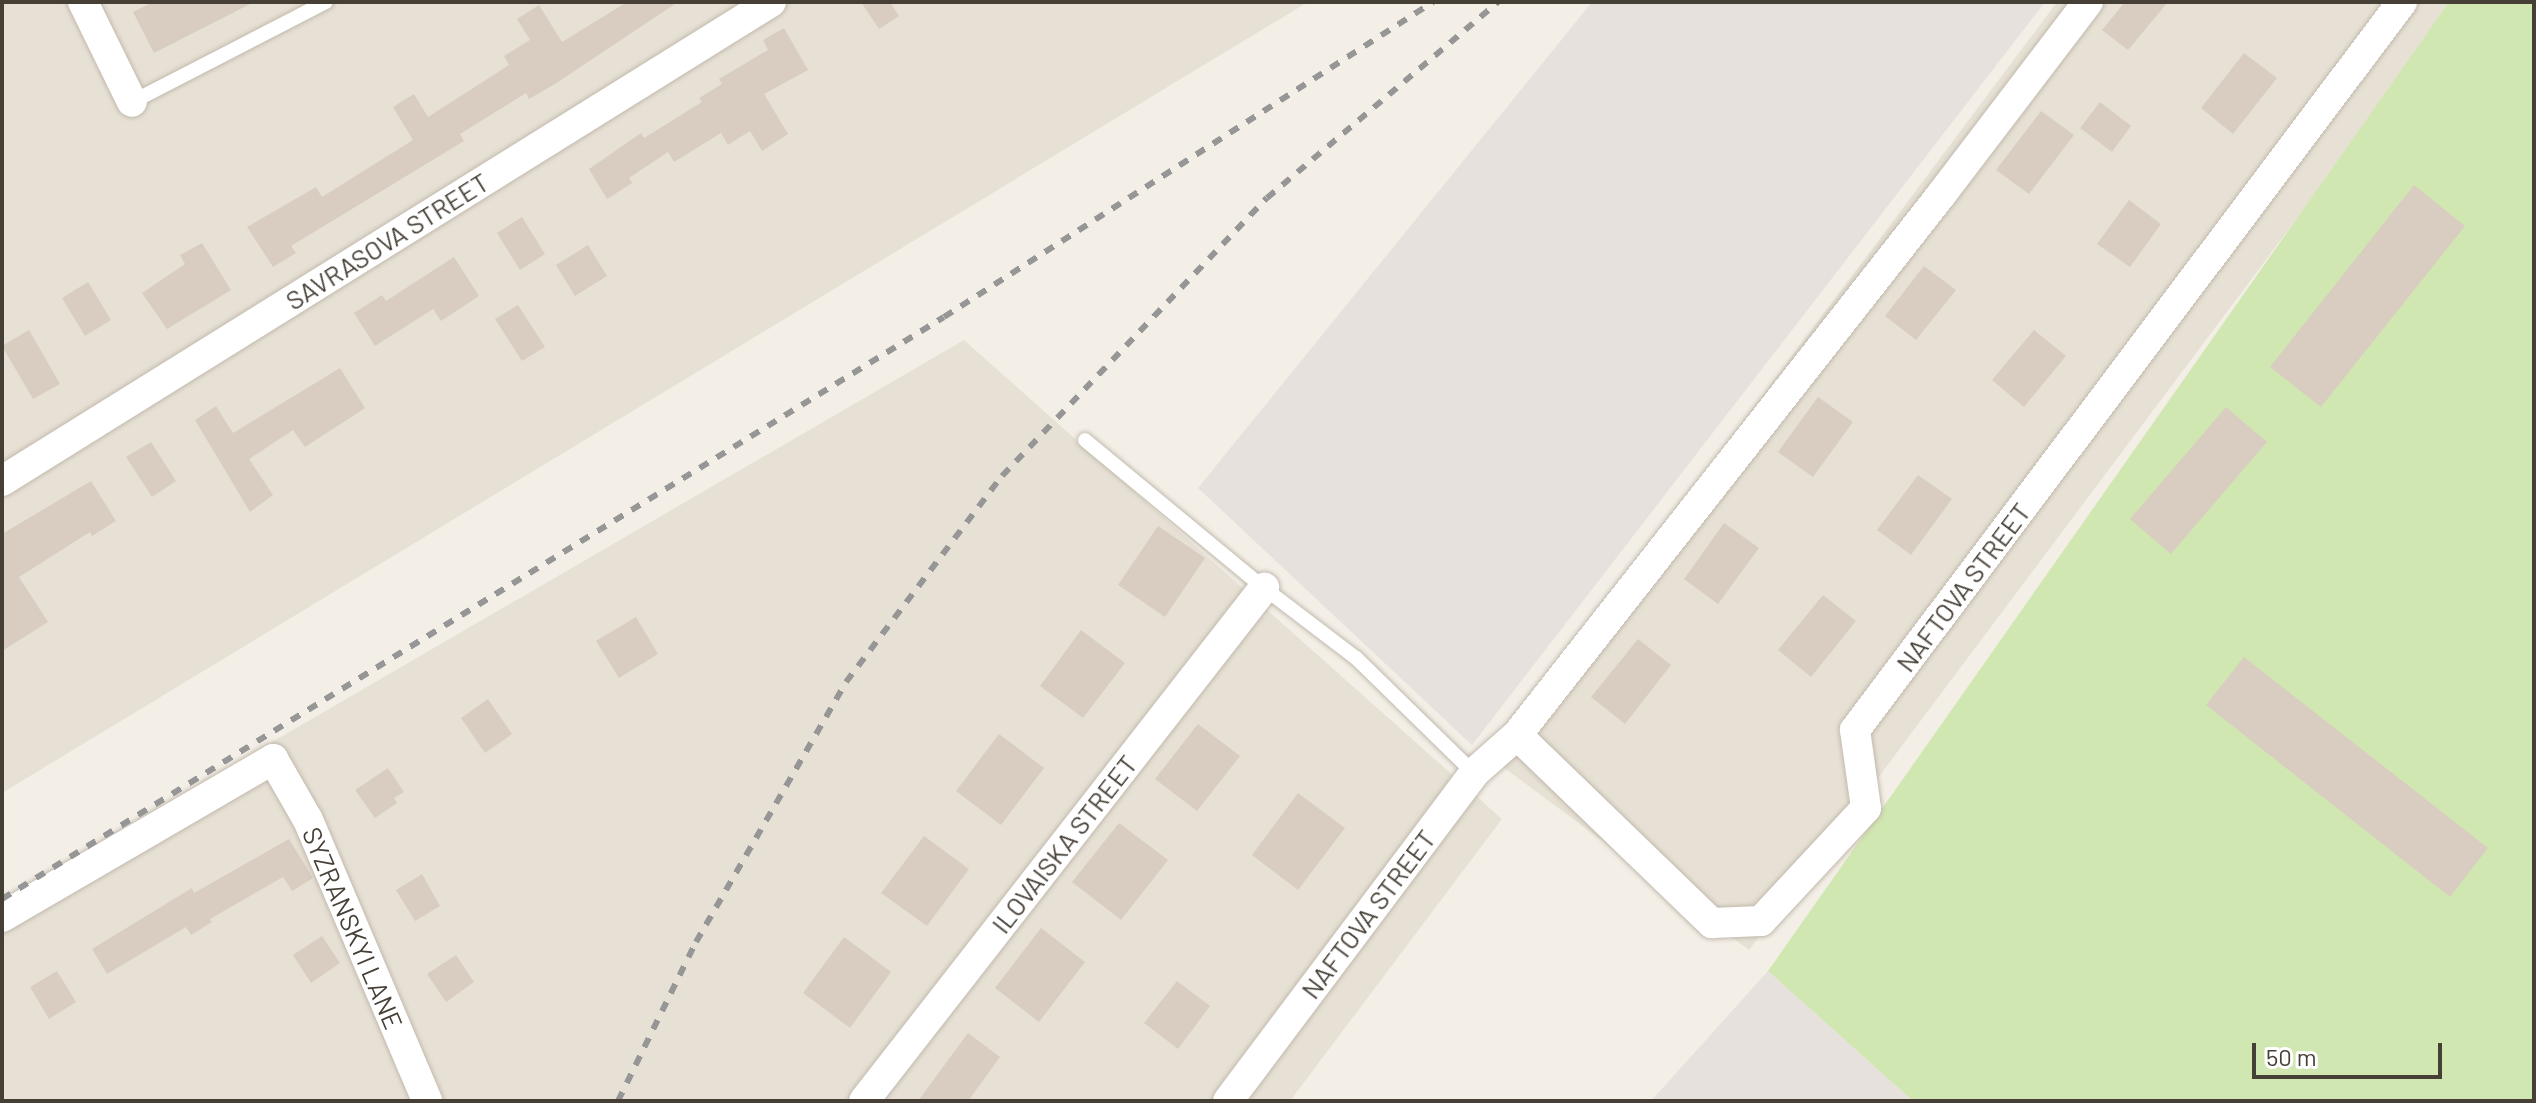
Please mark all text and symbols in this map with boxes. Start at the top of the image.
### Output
street label: SAVRASOVA STREET [280,166,494,316]
street label: NAFTOVA STREET [1889,496,2037,678]
street label: ILOVAISKA STREET [985,749,1143,939]
street label: SYZRANSKYI LANE [296,822,410,1034]
street label: NAFTOVA STREET [1294,823,1442,1005]
scale bar [2256,1027,2446,1077]
text: 50 m [2266,1042,2317,1071]

